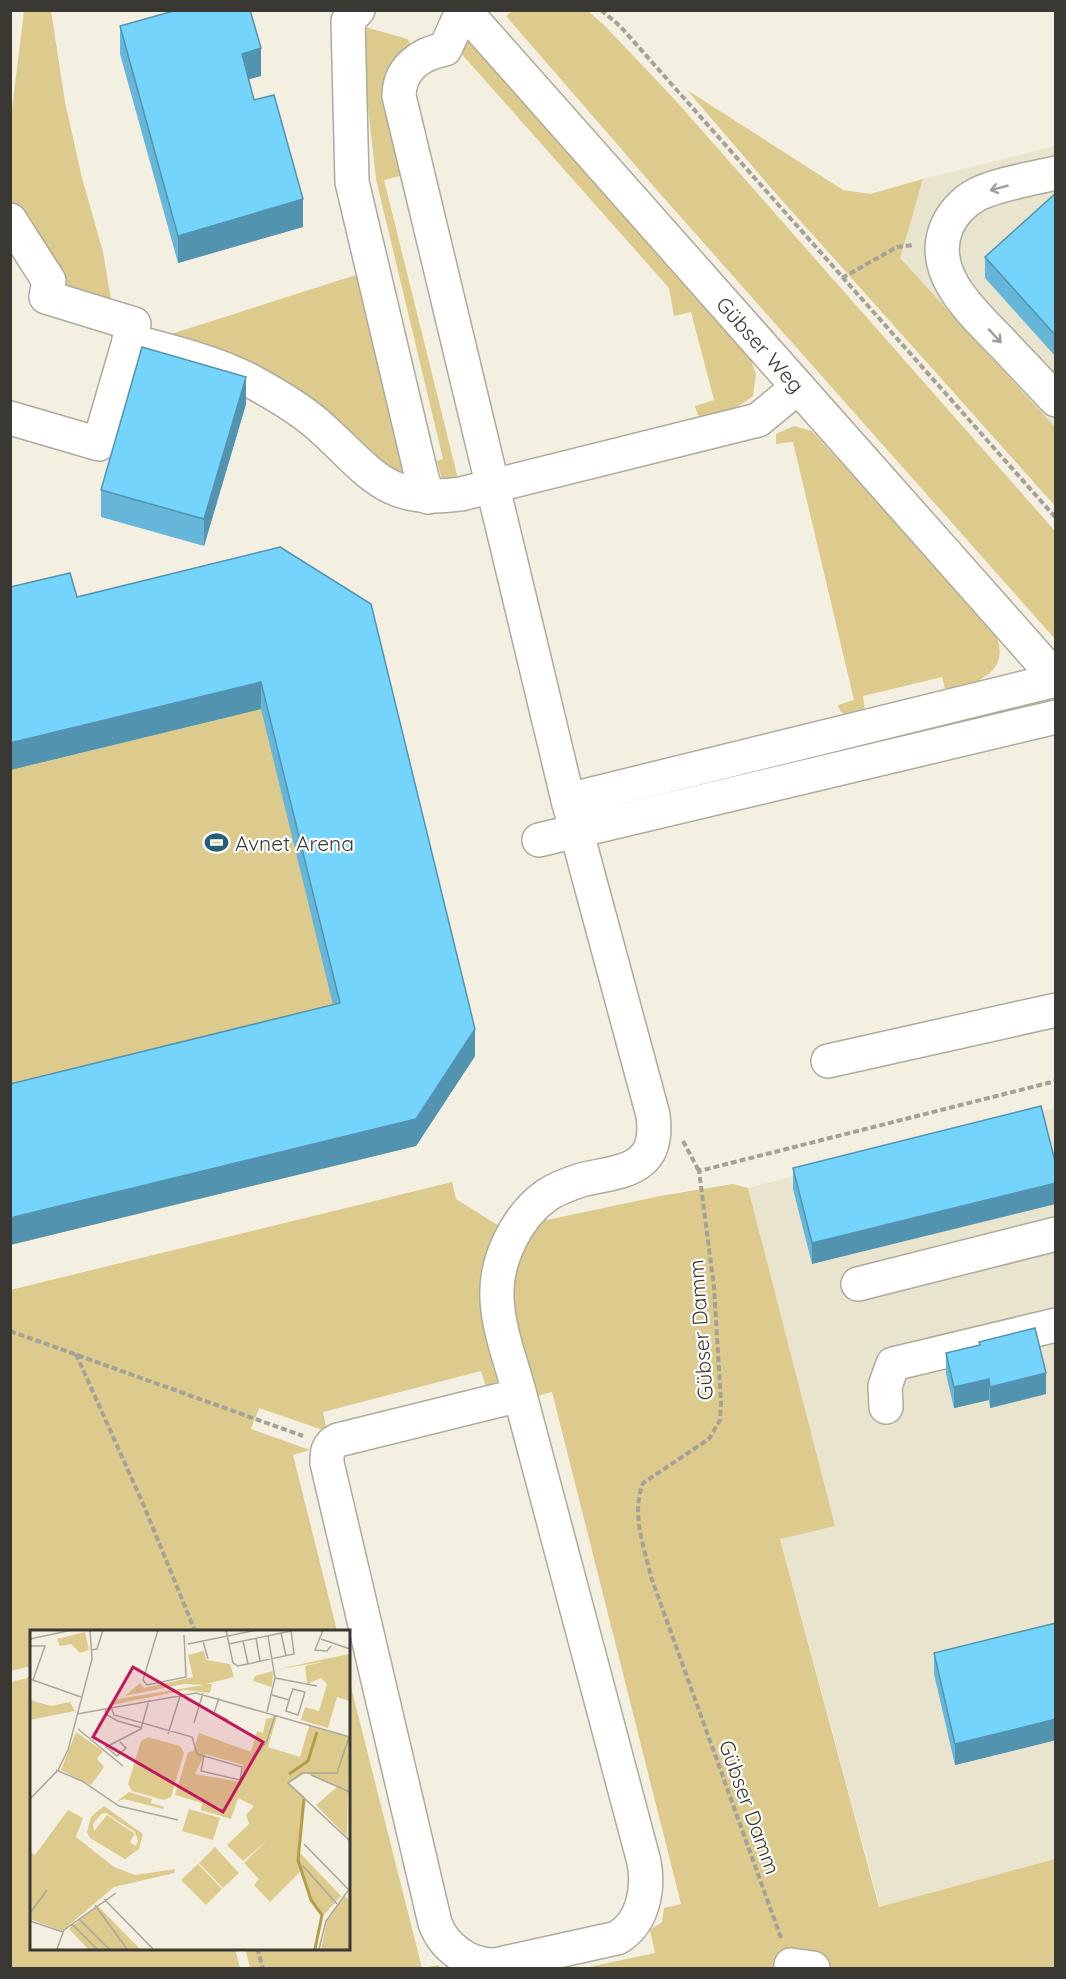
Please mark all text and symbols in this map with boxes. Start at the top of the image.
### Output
one-way arrow [990,182,1009,194]
street label: Gübser Weg [711,291,810,398]
one-way arrow [988,328,1002,343]
sports icon: Avnet Arena [204,830,230,856]
place label: Avnet Arena [235,830,354,856]
street label: Gübser Damm [682,1259,718,1401]
inset map [30,1630,350,1949]
street label: Gübser Damm [714,1736,786,1878]

